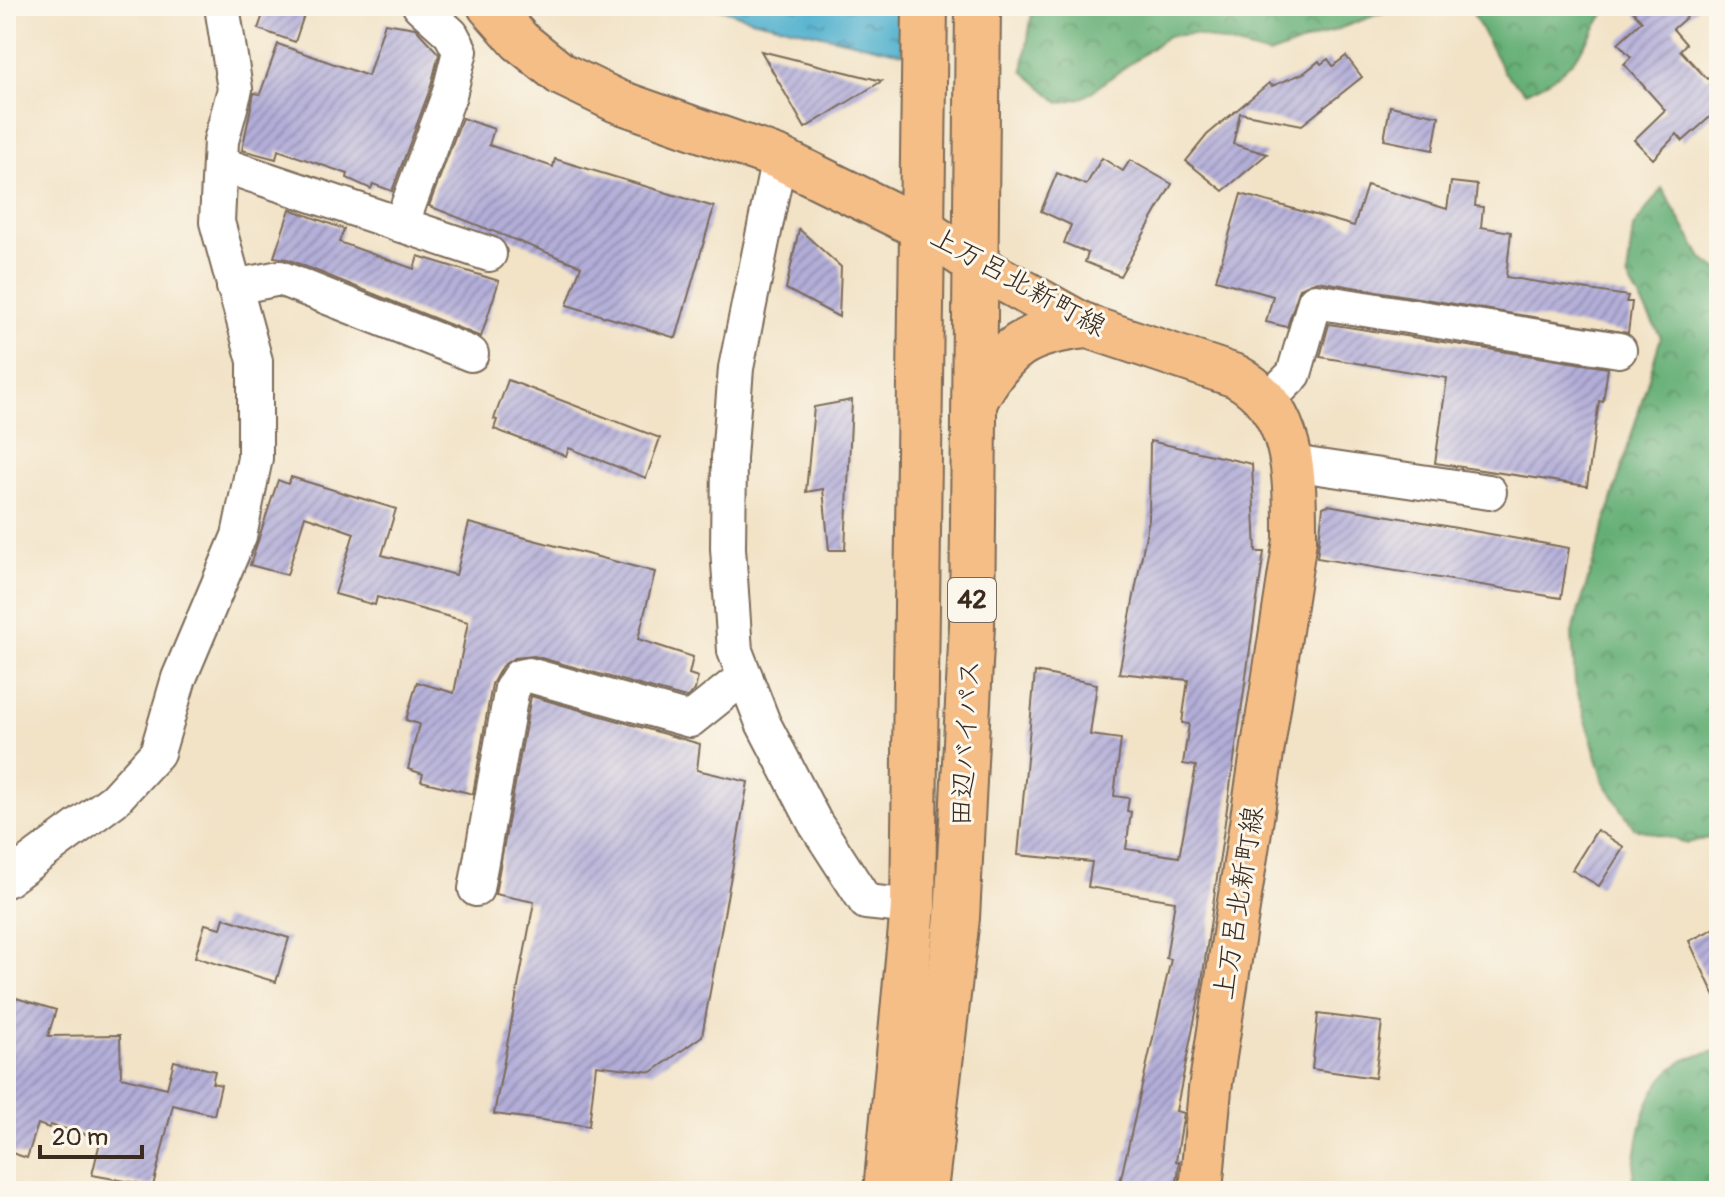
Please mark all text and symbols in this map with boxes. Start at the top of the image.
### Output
street label: 上万呂北新町線 [924,219,1112,345]
road number: 42 [948,578,996,622]
street label: 田辺バイパス [944,658,988,828]
street label: 上万呂北新町線 [1206,803,1272,1003]
scale bar [40,1109,142,1159]
text: 20 m [52,1123,108,1152]

